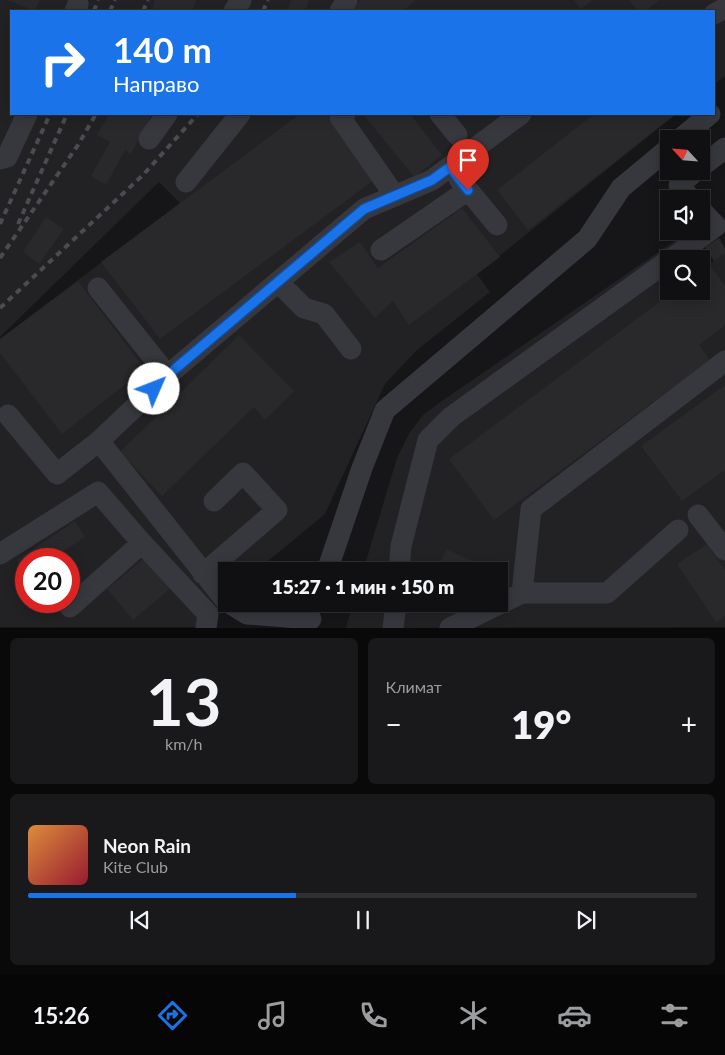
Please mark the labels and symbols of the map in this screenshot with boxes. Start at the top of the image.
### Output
north arrow [660,130,710,180]
pin [447,139,489,190]
position arrow [127,362,179,414]
speed limit sign: 20 [15,548,80,613]

